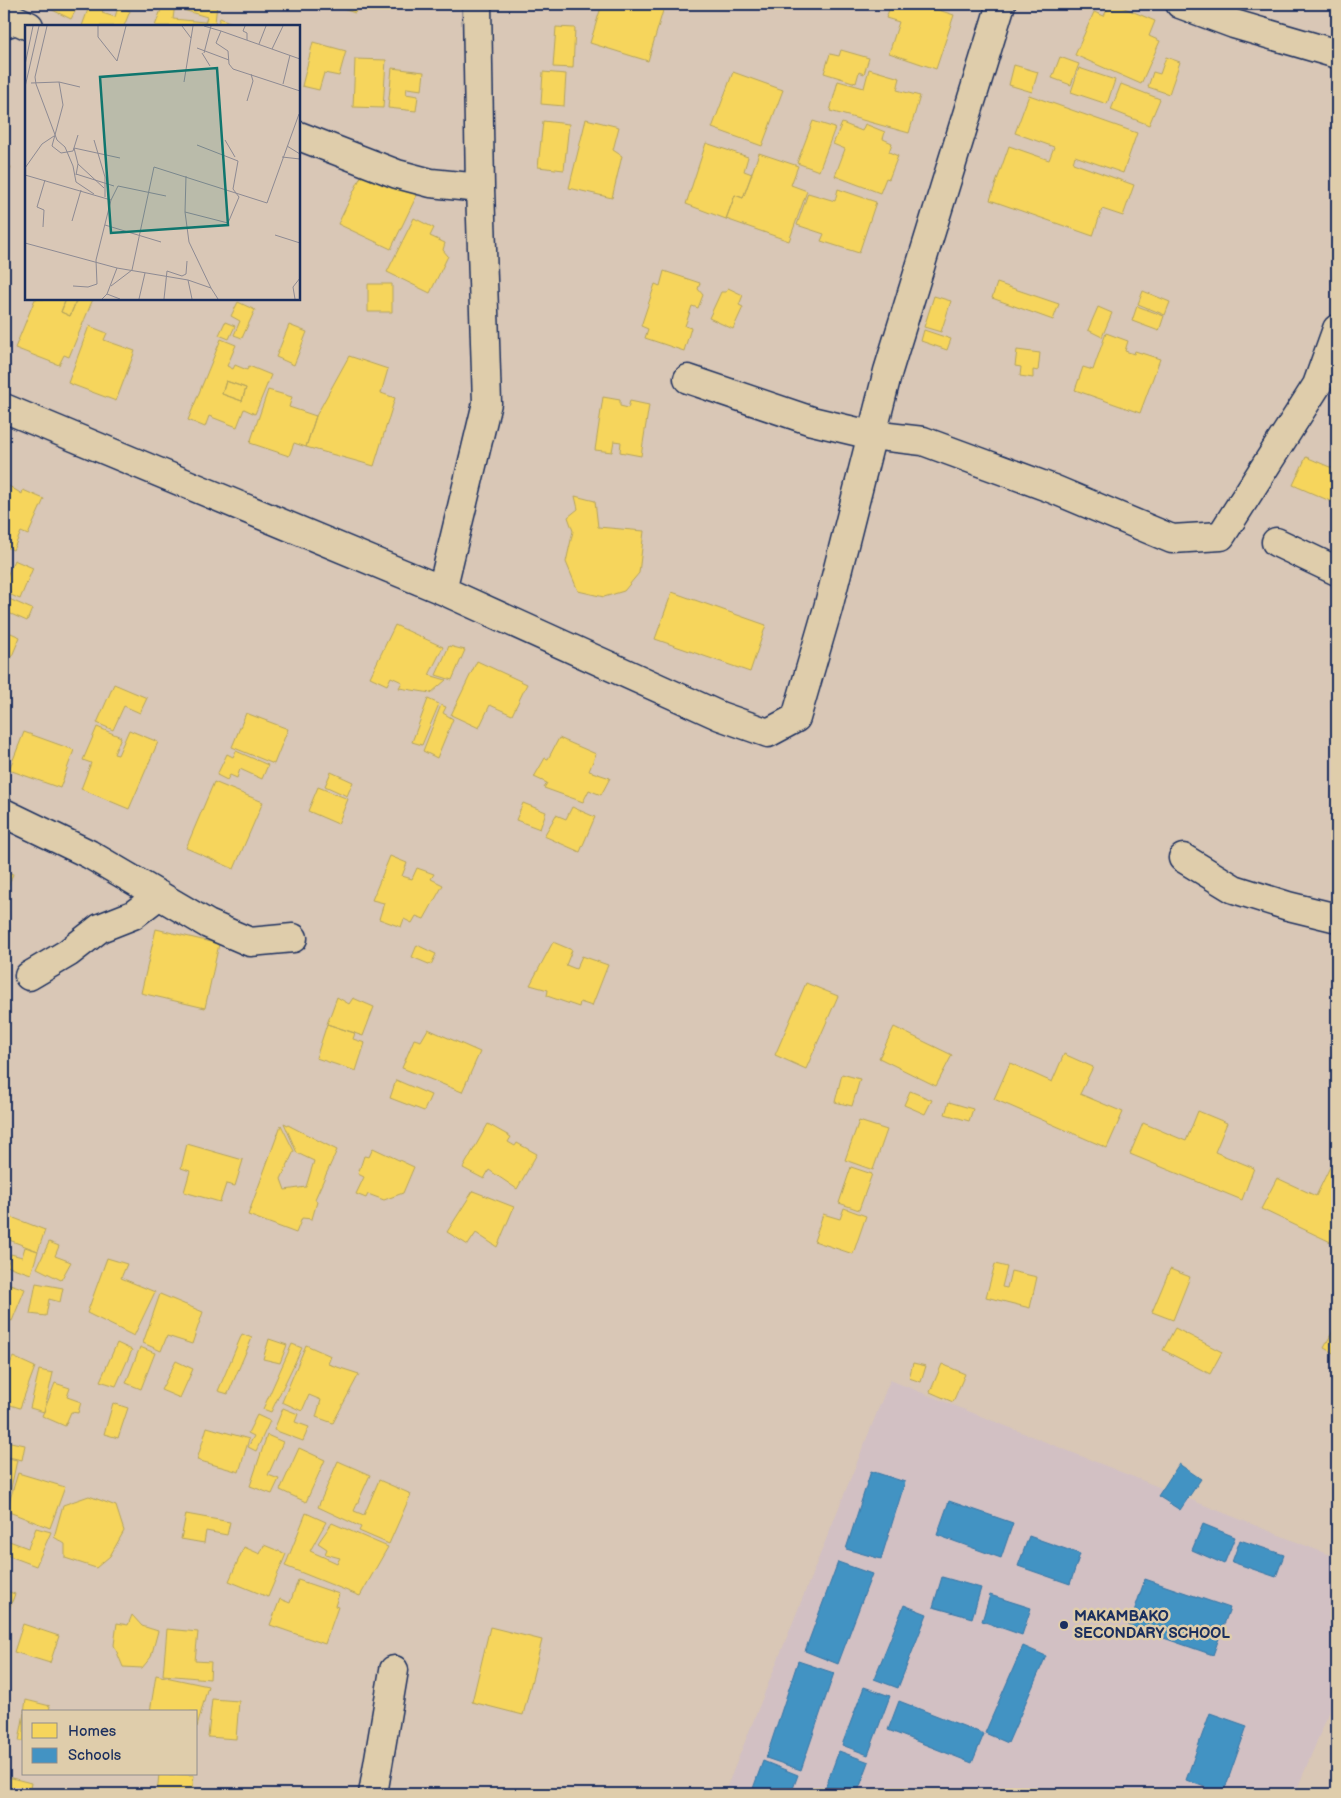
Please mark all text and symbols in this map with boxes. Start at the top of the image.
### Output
inset map [25,25,300,300]
place label: MAKAMBAKO SECONDARY SCHOOL [1074,1607,1230,1643]
marker: MAKAMBAKO SECONDARY SCHOOL [1058,1619,1070,1631]
legend [22,1710,198,1776]
text: Homes [68,1722,117,1741]
text: Schools [68,1746,122,1765]

